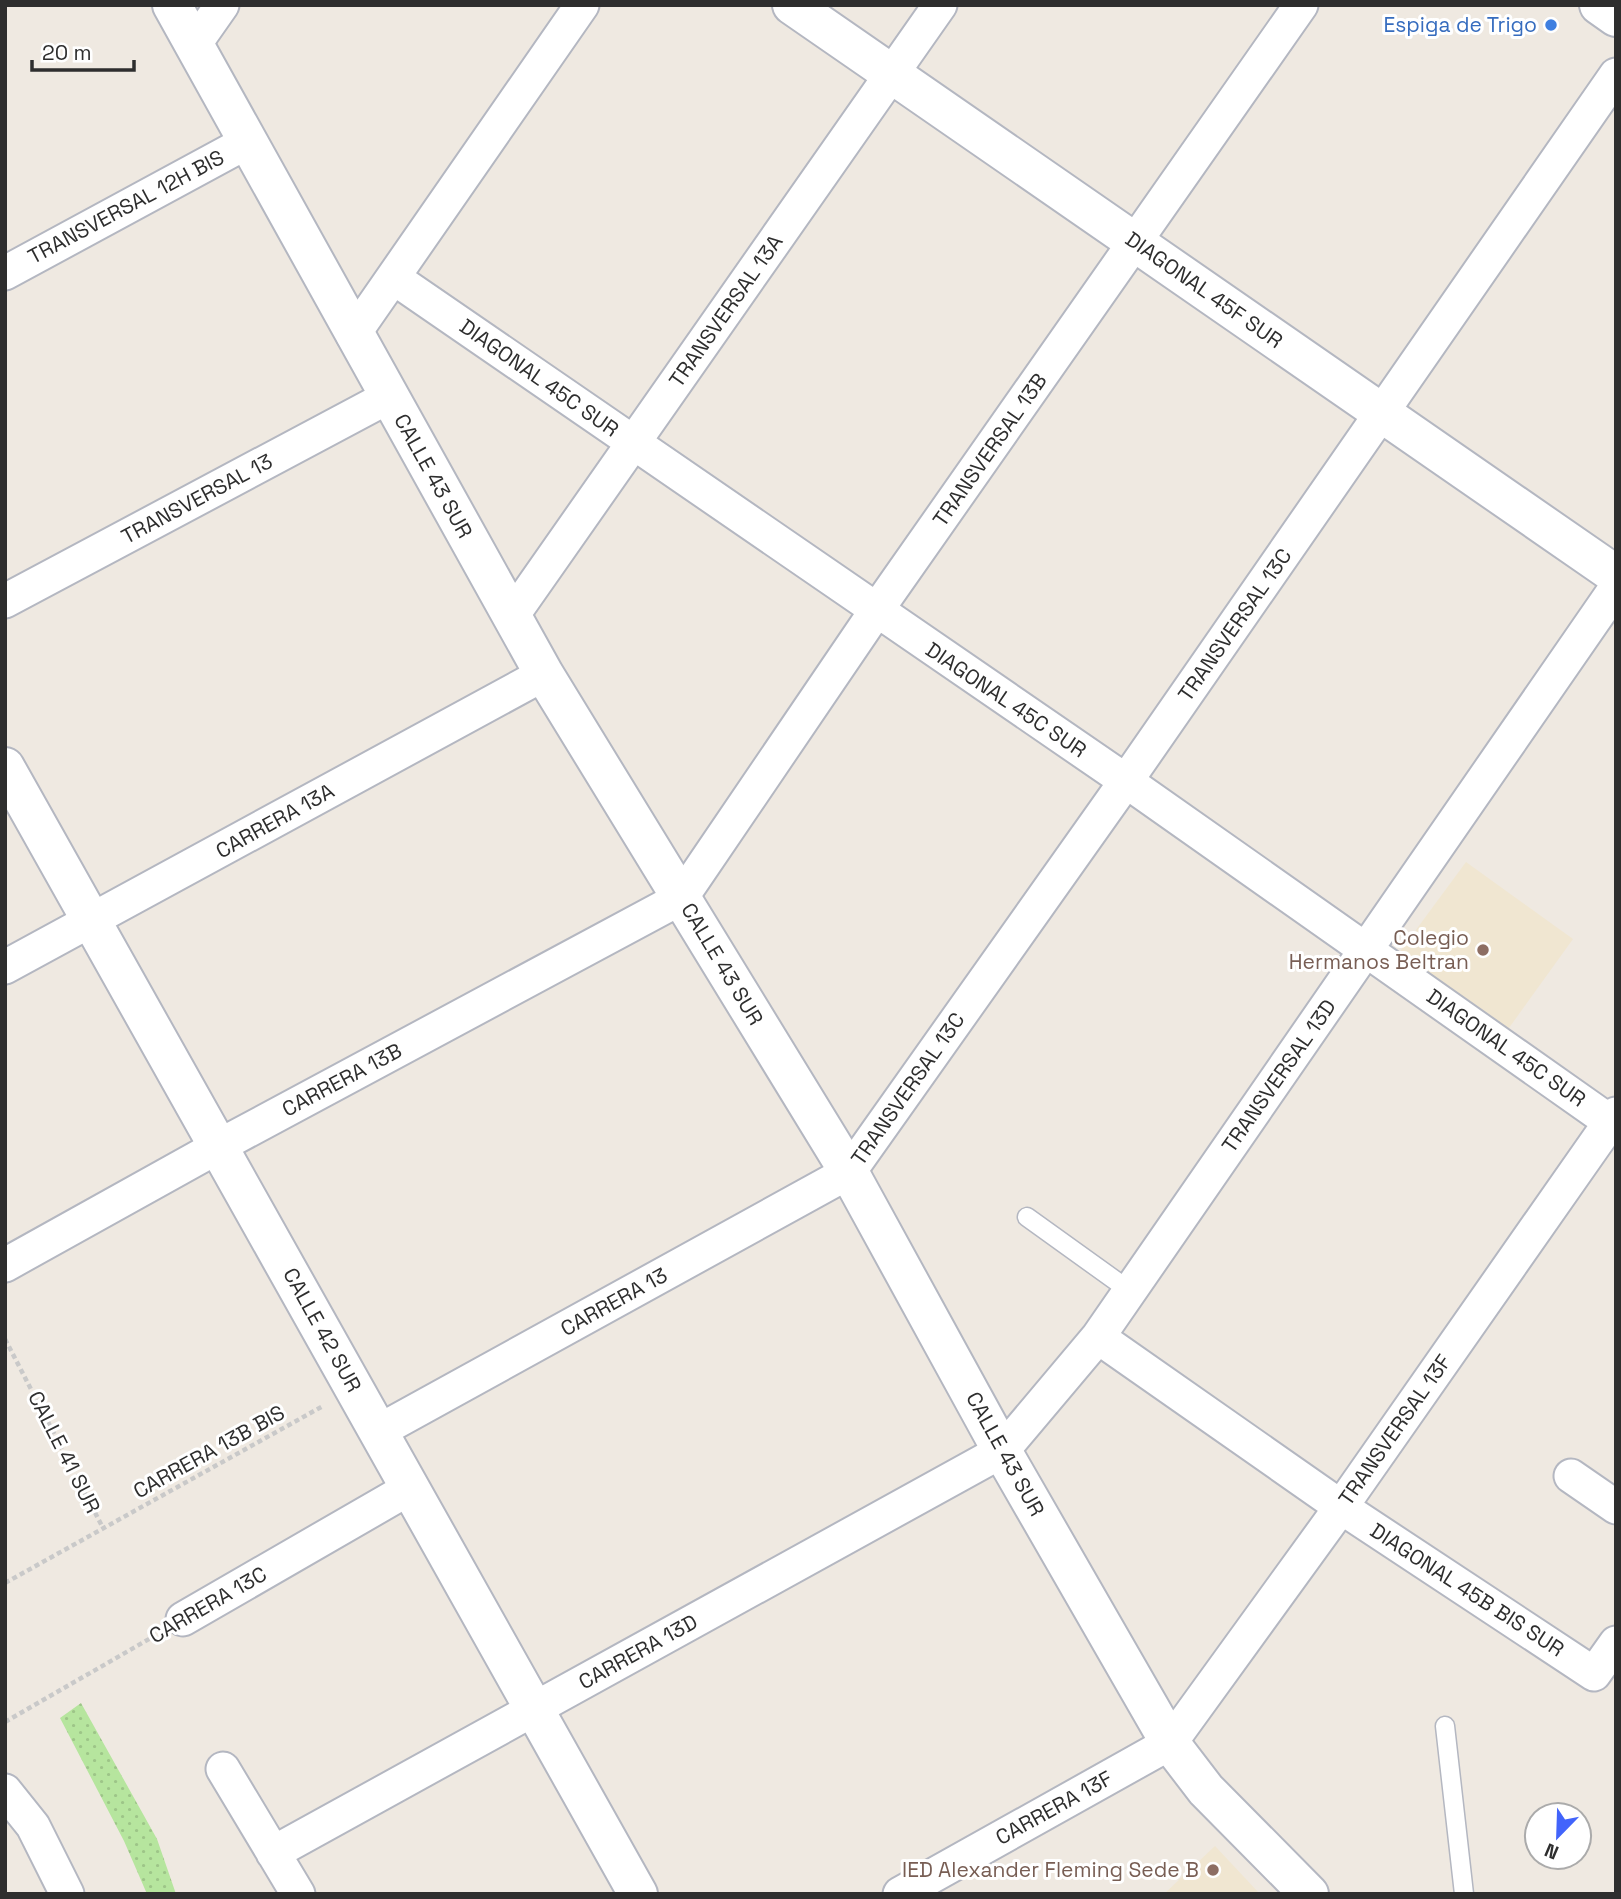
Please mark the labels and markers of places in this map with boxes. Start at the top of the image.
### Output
place label: Espiga de Trigo [1383,11,1537,38]
marker: Espiga de Trigo [1543,17,1559,33]
place label: Colegio Hermanos Beltran [1289,924,1469,975]
marker: Colegio Hermanos Beltran [1475,942,1491,958]
place label: IED Alexander Fleming Sede B [902,1856,1199,1883]
marker: IED Alexander Fleming Sede B [1205,1862,1221,1878]

